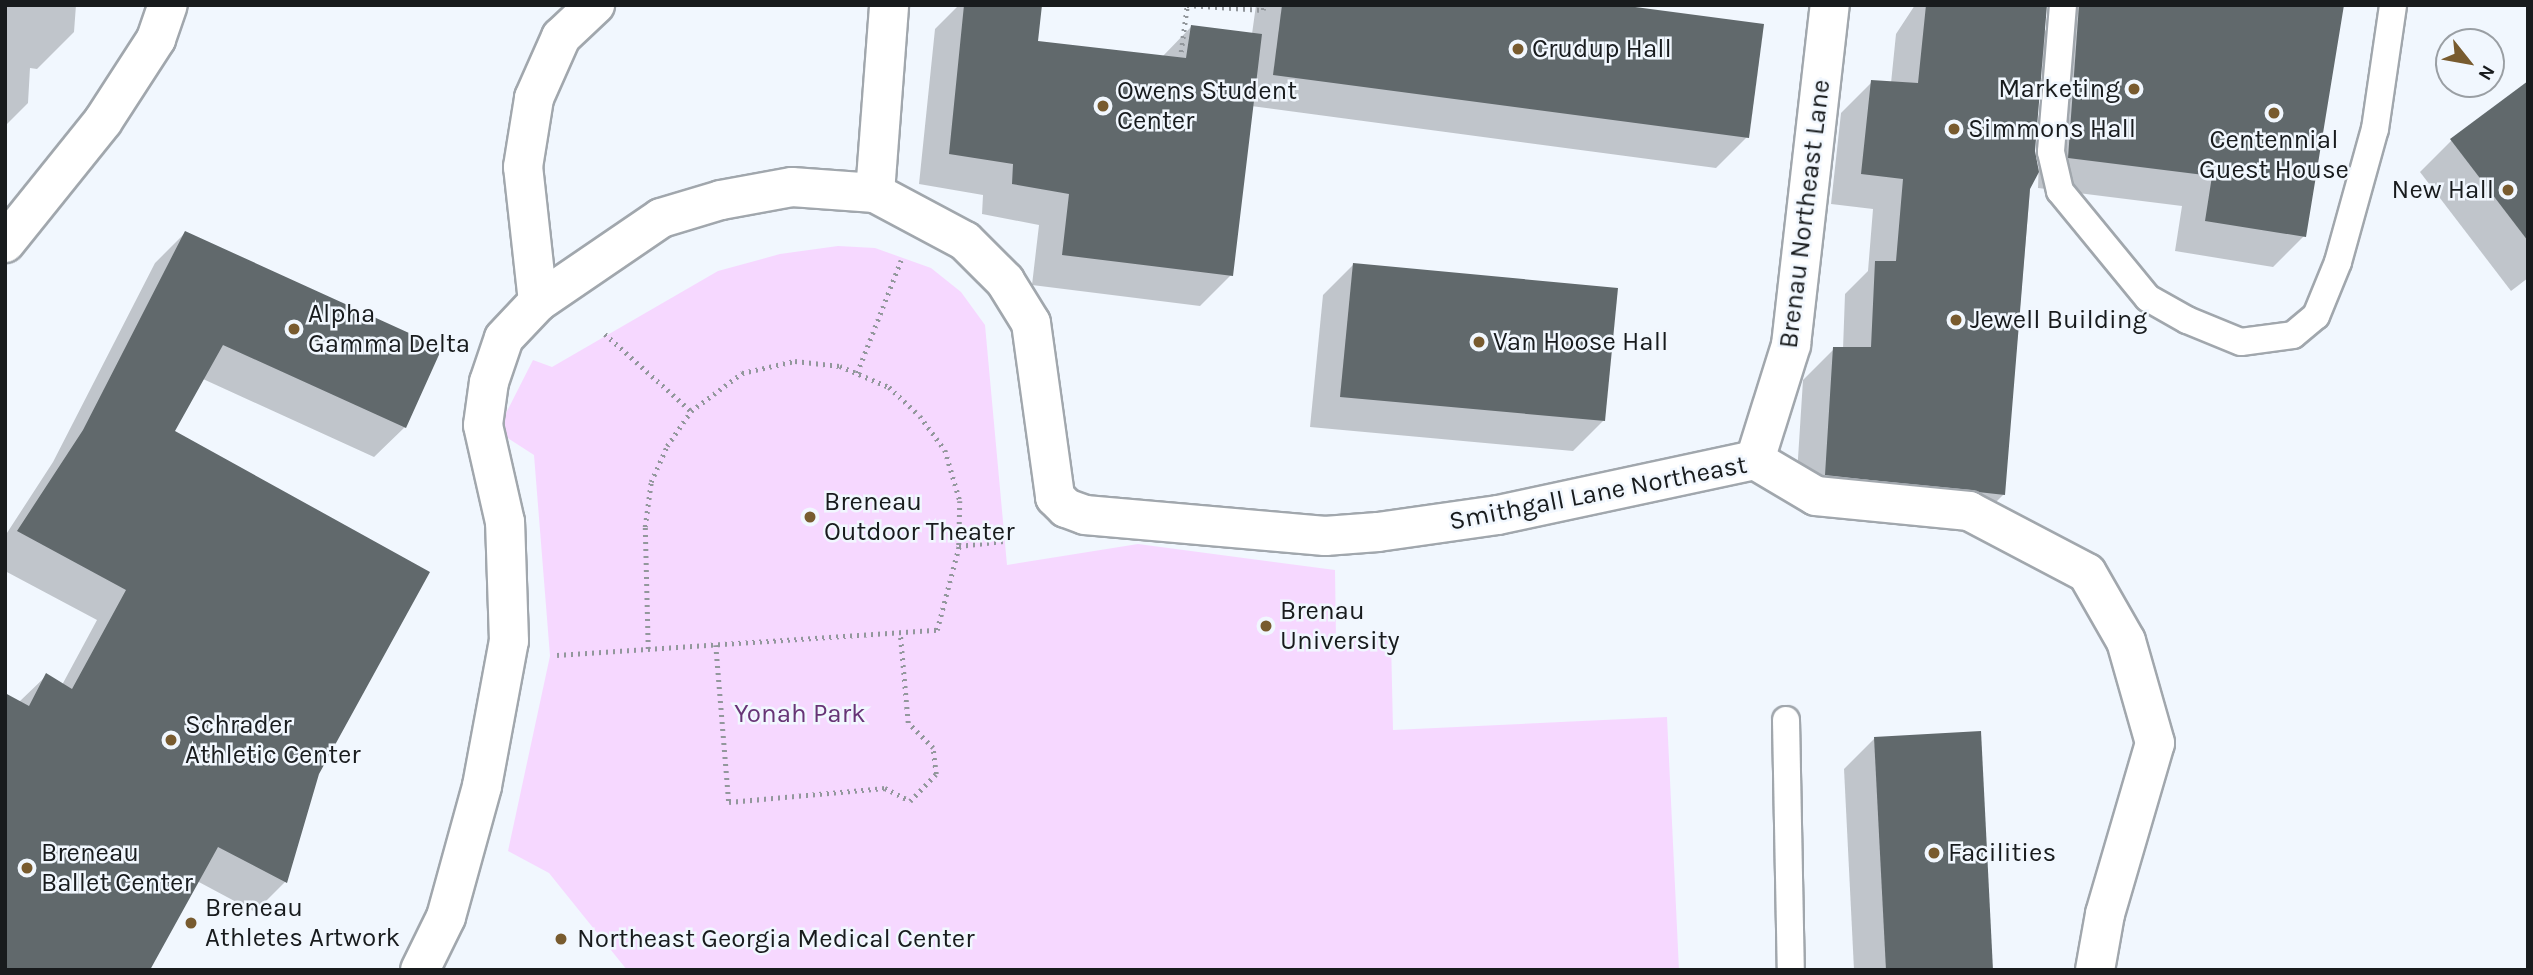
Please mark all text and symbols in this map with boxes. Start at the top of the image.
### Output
north arrow [2435,28,2505,98]
place label: Crudup Hall [1532,33,1672,65]
marker: Crudup Hall [1510,41,1526,57]
text: N [2473,61,2499,84]
place label: Marketing [1998,73,2120,105]
place label: Owens Student Center [1117,75,1297,136]
street label: Brenau Northeast Lane [1773,78,1837,350]
marker: Marketing [2126,81,2142,97]
marker: Owens Student Center [1095,98,1111,114]
marker: Centennial Guest House [2266,105,2282,121]
place label: Simmons Hall [1968,113,2136,145]
marker: Simmons Hall [1946,121,1962,137]
place label: Centennial Guest House [2199,124,2349,186]
place label: New Hall [2392,174,2494,206]
marker: New Hall [2500,182,2516,198]
place label: Alpha Gamma Delta [308,298,470,360]
place label: Jewell Building [1970,304,2147,336]
marker: Jewell Building [1948,312,1964,328]
marker: Alpha Gamma Delta [286,321,302,337]
place label: Van Hoose Hall [1493,326,1668,358]
marker: Van Hoose Hall [1471,334,1487,350]
street label: Smithgall Lane Northeast [1446,449,1750,537]
place label: Breneau Outdoor Theater [824,486,1015,548]
marker: Breneau Outdoor Theater [802,509,818,525]
place label: Brenau University [1280,595,1400,656]
marker: Brenau University [1258,618,1274,634]
park label: Yonah Park [734,698,866,730]
place label: Schrader Athletic Center [185,709,361,770]
marker: Schrader Athletic Center [163,732,179,748]
place label: Breneau Ballet Center [41,837,193,898]
place label: Facilities [1948,837,2056,869]
marker: Facilities [1926,845,1942,861]
marker: Breneau Ballet Center [19,860,35,876]
place label: Breneau Athletes Artwork [205,892,400,954]
marker: Breneau Athletes Artwork [183,915,199,931]
place label: Northeast Georgia Medical Center [577,923,975,955]
marker: Northeast Georgia Medical Center [551,929,571,949]

